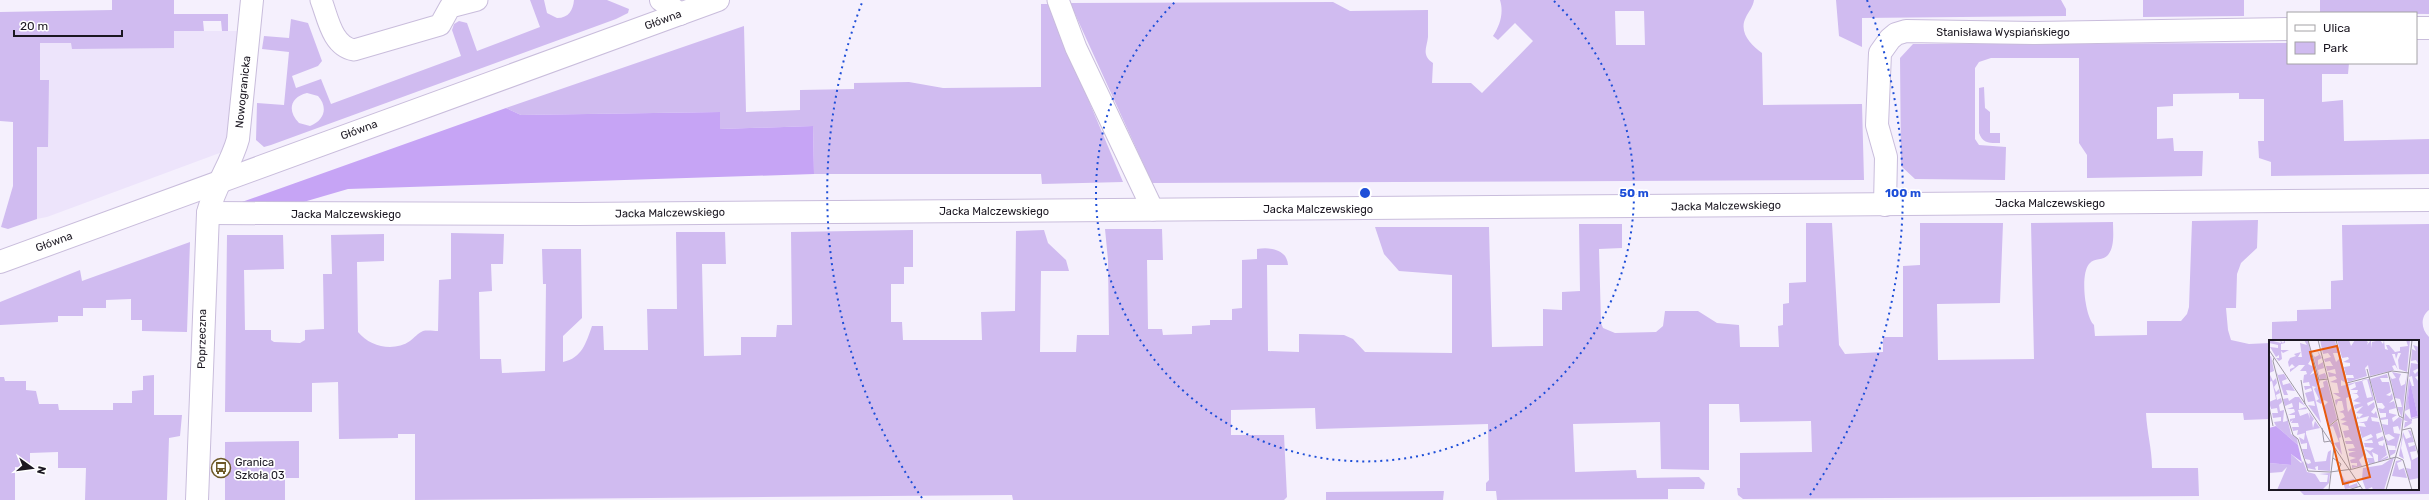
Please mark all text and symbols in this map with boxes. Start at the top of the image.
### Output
street label: Główna [643,7,683,33]
scale bar [14,12,122,38]
legend [2287,12,2417,64]
text: 20 m [20,19,48,33]
text: Ulica [2323,21,2350,35]
street label: Stanisława Wyspiańskiego [1936,26,2070,39]
text: Park [2323,41,2349,55]
street label: Nowogranicka [233,55,253,129]
street label: Główna [339,117,379,143]
centre of rings [1358,186,1372,200]
text: 50 m [1619,186,1649,200]
text: 100 m [1885,186,1921,200]
street label: Jacka Malczewskiego [1995,197,2105,210]
street label: Jacka Malczewskiego [1671,199,1781,213]
street label: Jacka Malczewskiego [1263,203,1373,216]
street label: Jacka Malczewskiego [939,205,1049,218]
street label: Jacka Malczewskiego [615,206,725,220]
street label: Jacka Malczewskiego [291,208,401,221]
street label: Główna [34,229,74,255]
street label: Poprzeczna [195,309,209,369]
inset map [2269,340,2419,490]
north arrow [12,448,52,488]
place label: Granica Szkoła 03 [235,456,285,482]
bus stop icon: Granica Szkoła 03 [210,457,232,479]
text: N [34,465,48,476]

